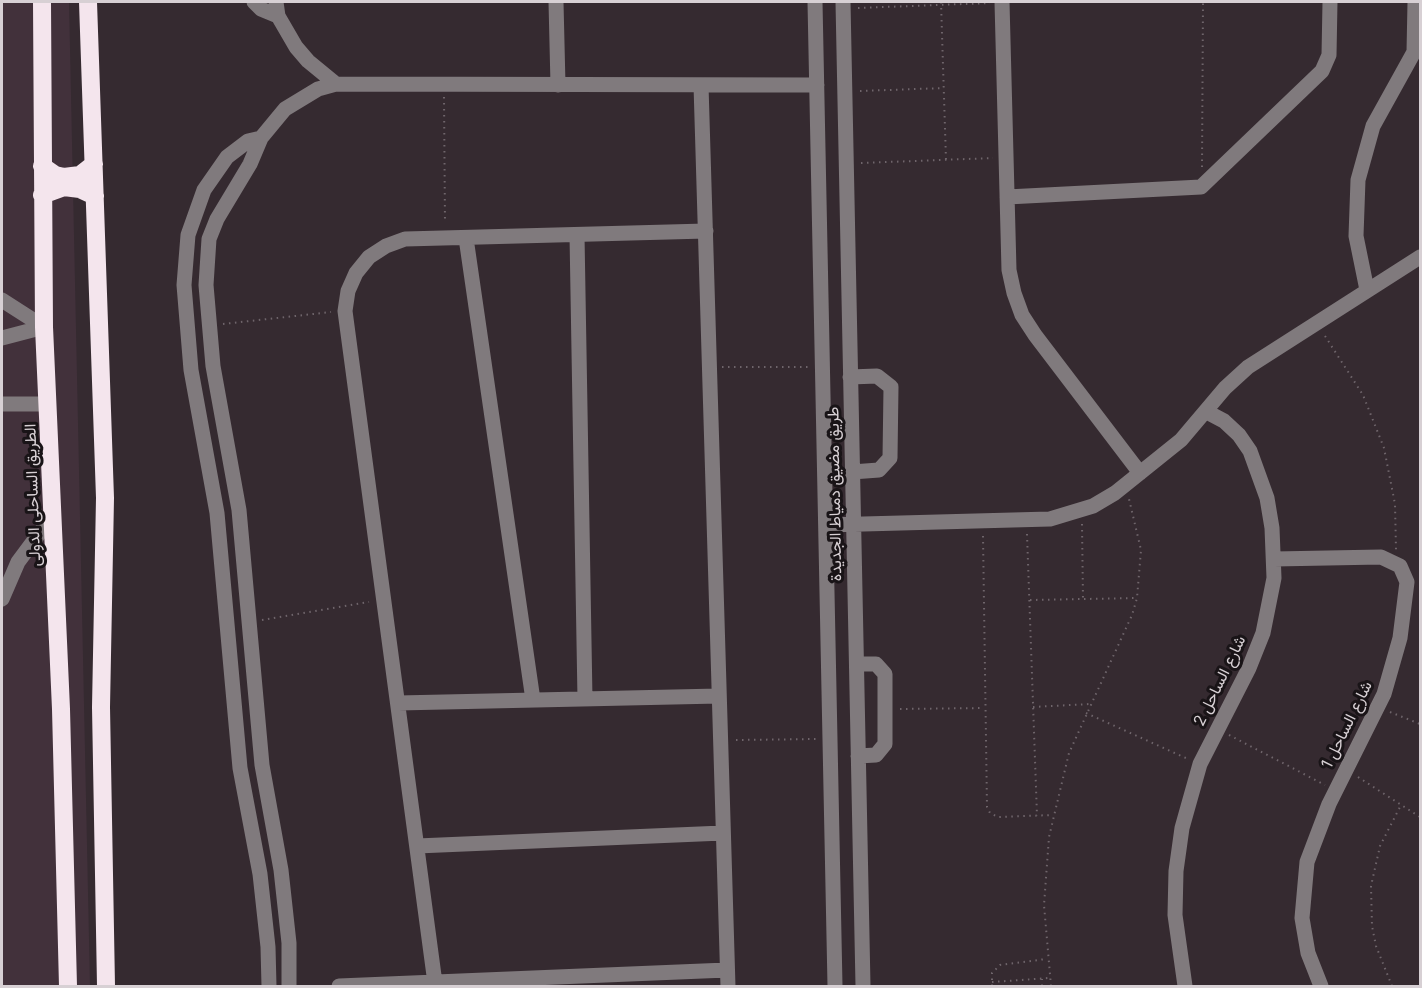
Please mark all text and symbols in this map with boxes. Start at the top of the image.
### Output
street label: طريق مضيق دمياط الجديدة [824,407,846,581]
street label: الطريق الساحلى الدولى [21,423,45,567]
street label: شارع الساحل 2 [1190,633,1250,729]
street label: شارع الساحل 1 [1318,678,1376,772]

